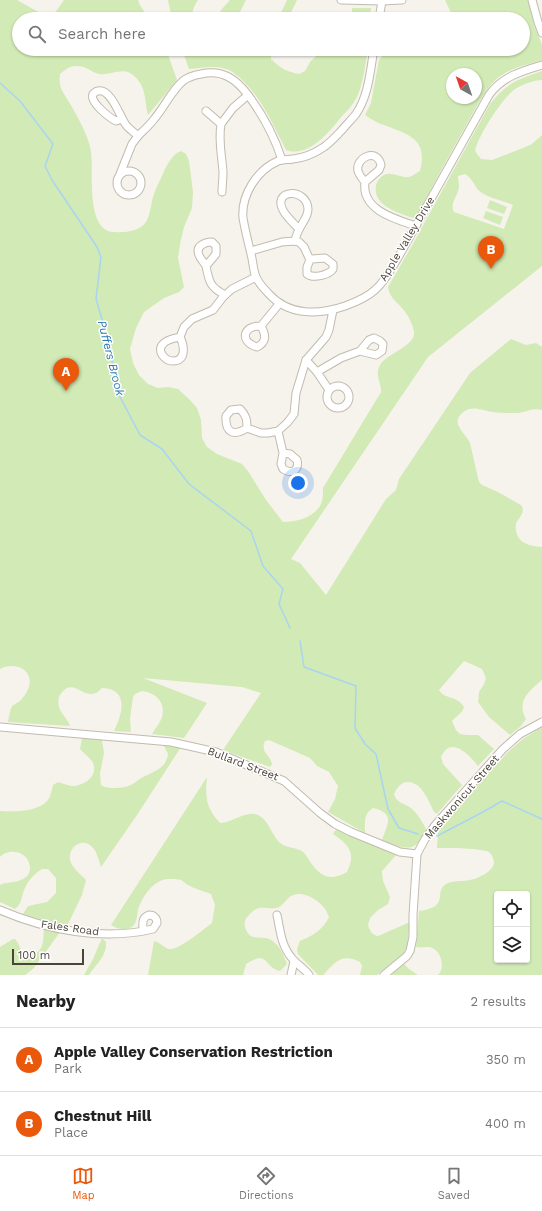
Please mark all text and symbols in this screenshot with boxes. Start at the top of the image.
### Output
search box [12,12,530,56]
icon: search [26,23,48,45]
text: Search here [58,25,146,43]
north arrow [446,68,482,104]
street label: Apple Valley Drive [377,194,437,284]
pin: B [478,236,504,269]
water label: Puffers Brook [95,319,127,398]
pin: A [53,358,79,391]
your location [288,473,308,493]
street label: Bullard Street [206,744,281,784]
street label: Maskwonicut Street [422,752,502,842]
map controls [494,891,530,963]
button: locate [494,891,530,927]
street label: Fales Road [40,917,100,939]
button: layers [494,927,530,963]
scale bar [12,947,84,966]
text: 100 m [18,949,50,962]
text: Nearby [16,991,75,1011]
text: 2 results [471,994,526,1009]
text: Apple Valley Conservation Restriction [54,1043,333,1061]
text: A [25,1052,33,1067]
text: 350 m [486,1052,526,1067]
text: Park [54,1061,82,1076]
text: Chestnut Hill [54,1107,152,1125]
text: B [25,1116,33,1131]
text: 400 m [485,1116,526,1131]
text: Place [54,1125,88,1140]
tab: Map [72,1165,95,1202]
tab: Directions [239,1165,293,1202]
tab: Saved [438,1165,470,1202]

